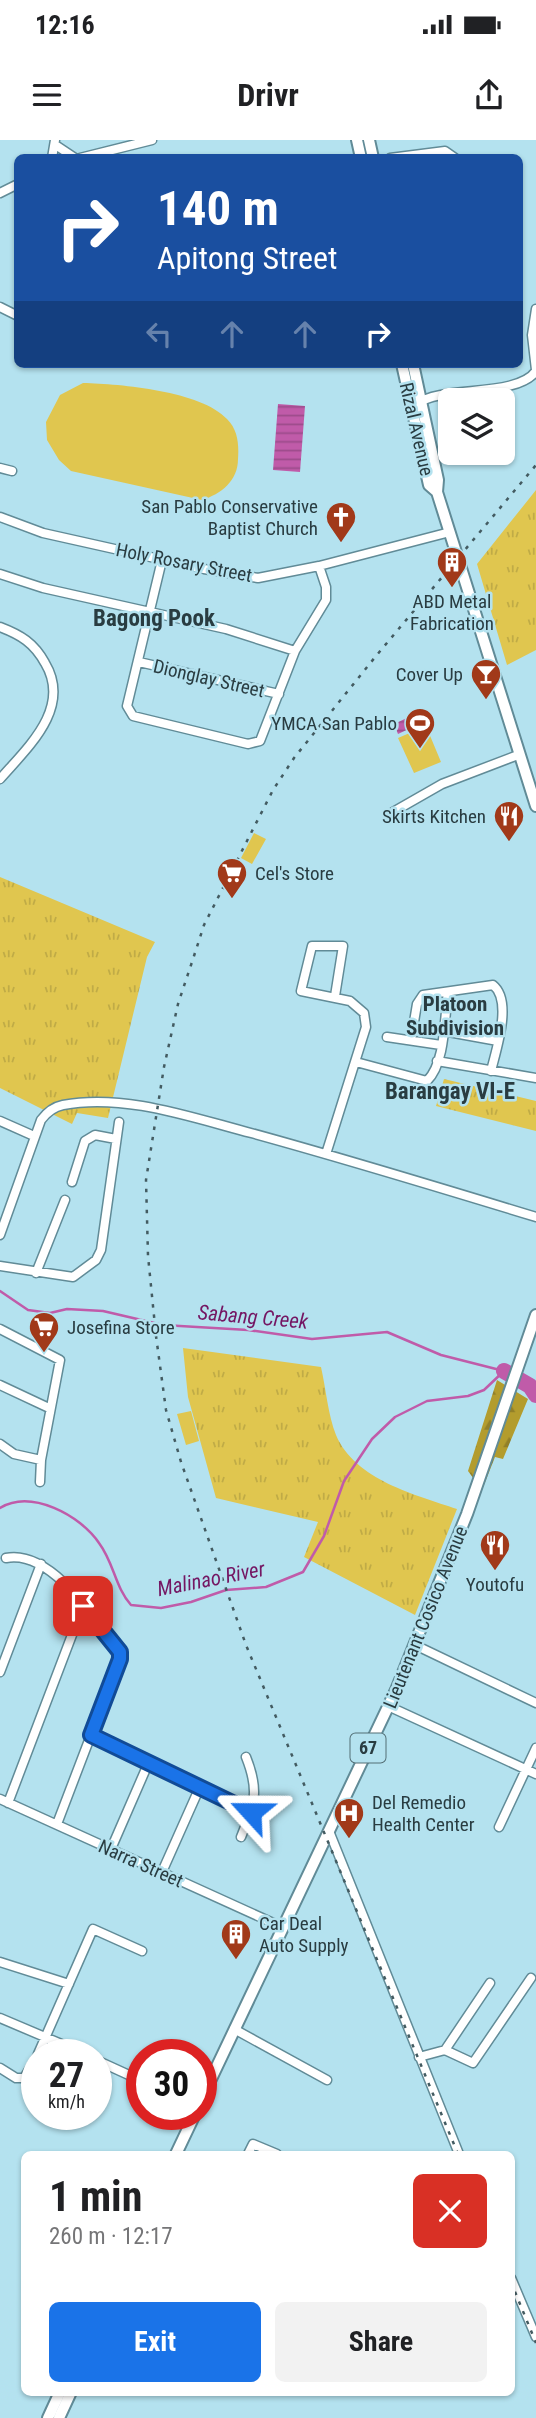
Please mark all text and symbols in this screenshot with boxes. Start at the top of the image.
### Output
text: 12:16 [35,10,95,40]
icon: menu [28,76,66,114]
text: Drivr [237,76,299,114]
icon: share [470,76,508,114]
text: 140 m [157,180,279,237]
icon: right [42,182,133,273]
text: Apitong Street [157,239,337,277]
icon: left [140,315,178,353]
icon: ahead [213,315,251,353]
icon: ahead [286,315,324,353]
icon: right [359,315,397,353]
street label: Rizal Avenue [395,380,438,478]
map controls [438,388,515,465]
button: layers [438,388,515,465]
place label: San Pablo Conservative Baptist Church [141,495,318,540]
church icon: San Pablo Conservative Baptist Church [324,500,358,544]
street label: Holy Rosary Street [114,538,254,587]
building icon: ABD Metal Fabrication [435,545,469,589]
place label: ABD Metal Fabrication [410,590,494,635]
district label: Bagong Pook [93,605,216,632]
street label: Dionglay Street [151,655,267,702]
bar icon: Cover Up [469,657,503,701]
place label: Cover Up [396,663,463,686]
sports icon: YMCA San Pablo [403,706,437,750]
place label: YMCA San Pablo [271,712,397,735]
restaurant icon: Skirts Kitchen [492,799,526,843]
place label: Skirts Kitchen [382,805,486,828]
supermarket icon: Cel's Store [215,856,249,900]
place label: Cel's Store [255,862,334,885]
district label: Platoon Subdivision [406,992,504,1040]
district label: Barangay VI-E [385,1078,515,1105]
water label: Sabang Creek [197,1300,310,1334]
supermarket icon: Josefina Store [27,1310,61,1354]
place label: Josefina Store [67,1316,175,1339]
street label: Lieutenant Cosico Avenue [378,1523,473,1712]
restaurant icon: Youtofu [478,1528,512,1572]
water label: Malinao River [155,1557,268,1601]
place label: Youtofu [466,1573,524,1596]
pin [53,1576,113,1636]
icon: arrive [64,1587,102,1625]
road number: 67 [350,1734,386,1763]
position arrow [214,1775,288,1849]
place label: Del Remedio Health Center [372,1791,475,1836]
hospital icon: Del Remedio Health Center [332,1796,366,1840]
street label: Narra Street [95,1835,187,1892]
place label: Car Deal Auto Supply [259,1912,349,1957]
building icon: Car Deal Auto Supply [219,1917,253,1961]
speed limit sign: 30 [126,2039,217,2130]
text: 27 [49,2055,84,2096]
text: km/h [48,2091,85,2112]
text: 1 min [49,2172,142,2221]
button: close [413,2174,487,2248]
text: 260 m · 12:17 [49,2223,173,2250]
button: Exit [49,2302,261,2382]
button: Share [275,2302,487,2382]

